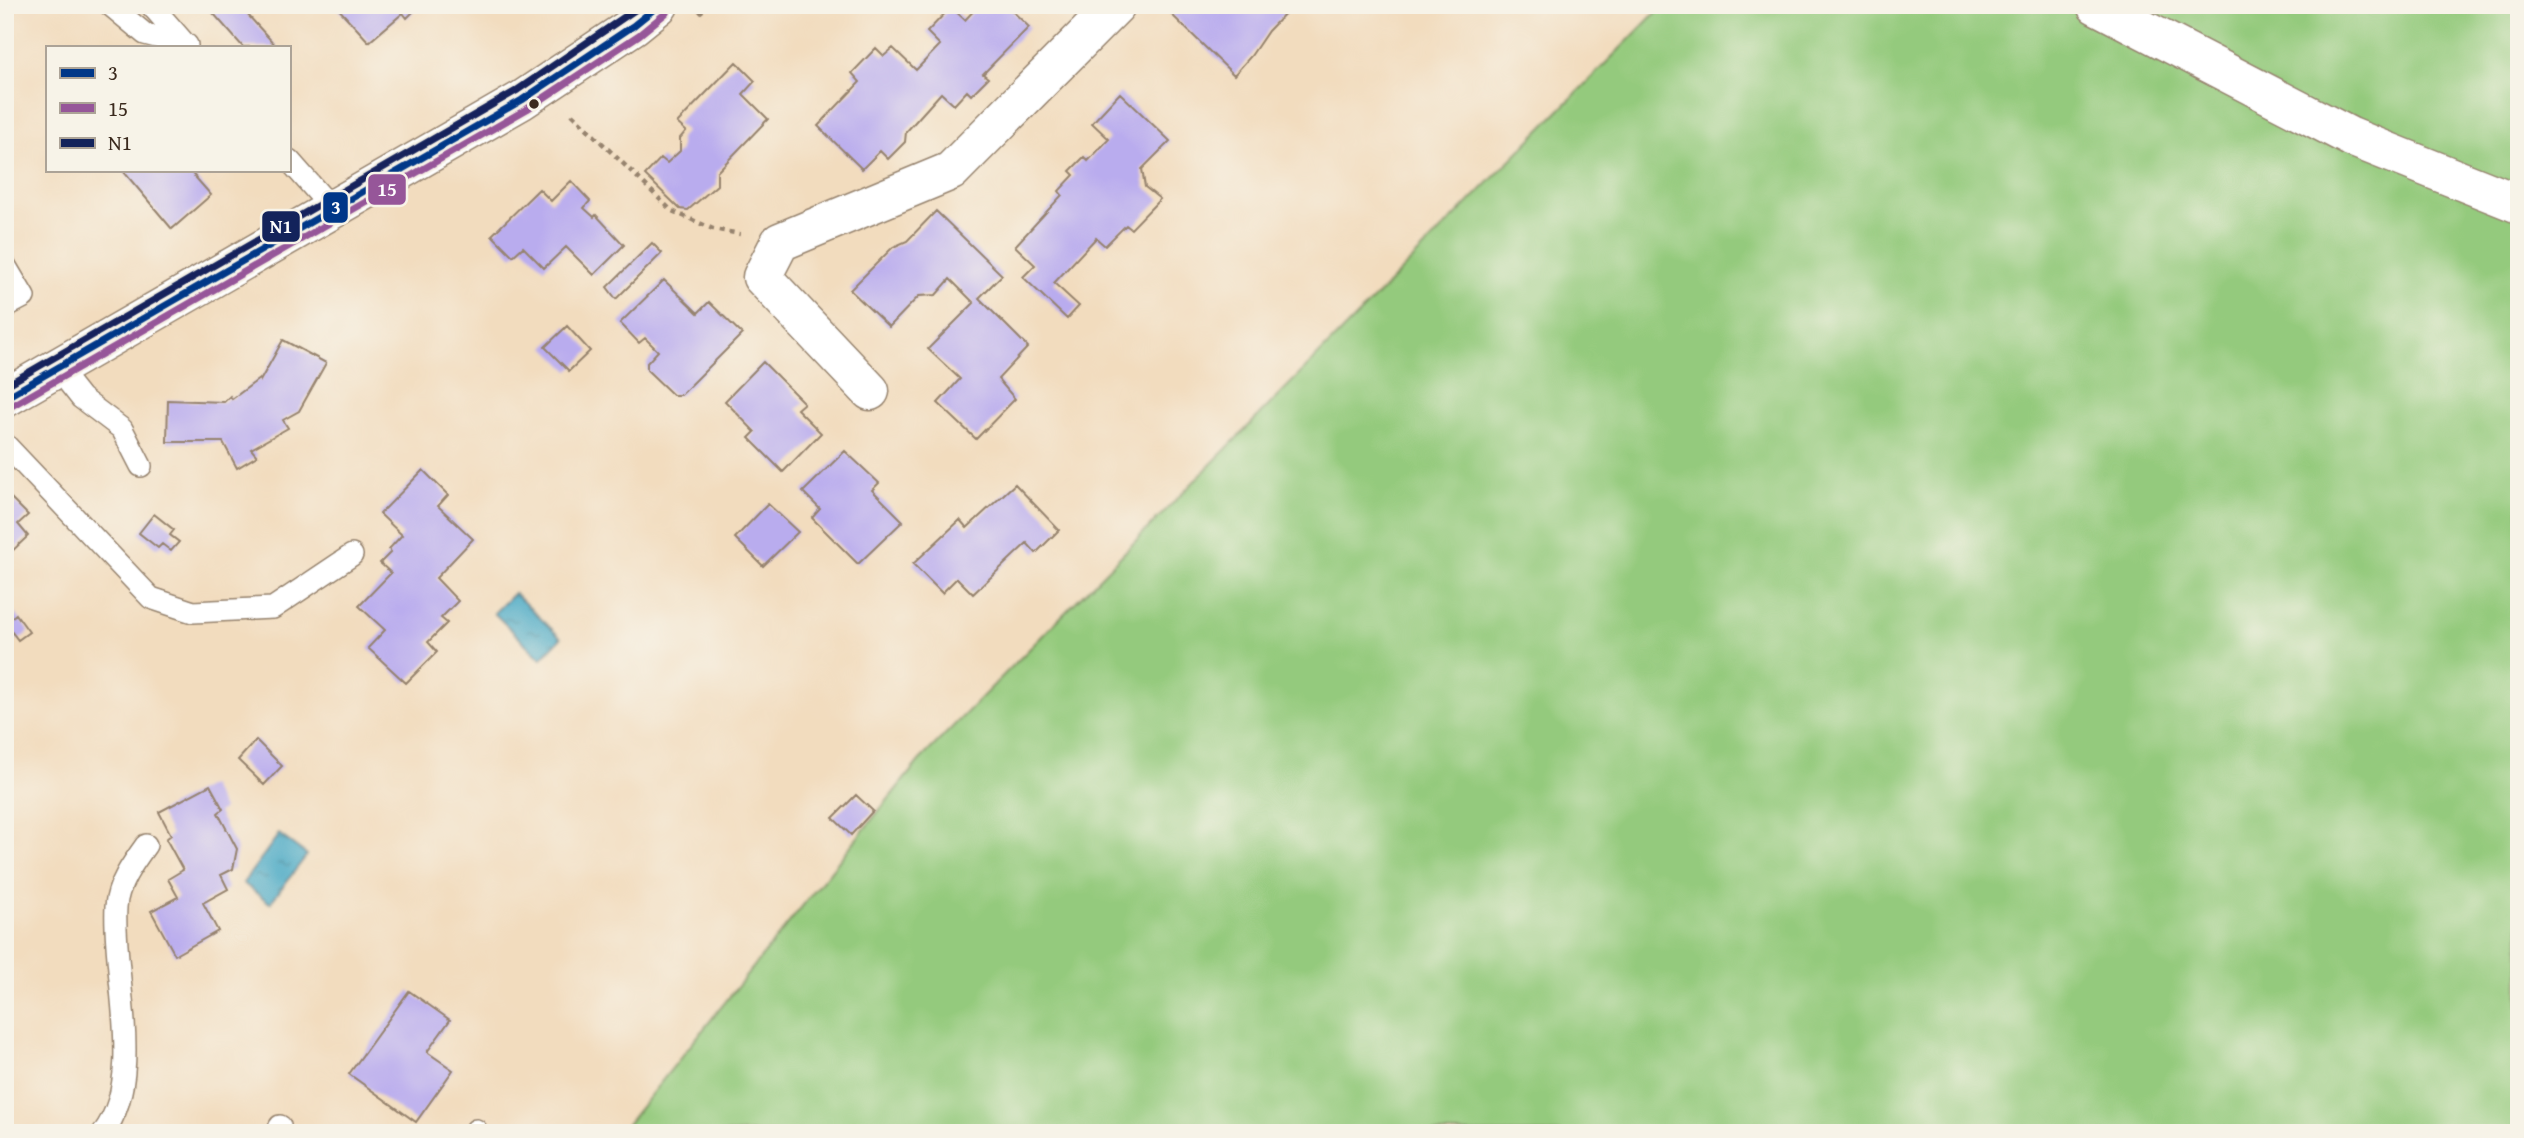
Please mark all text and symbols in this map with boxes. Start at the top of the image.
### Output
legend [46,46,290,172]
text: 3 [108,57,118,88]
text: 15 [108,93,128,124]
unlabelled marker [527,97,541,111]
text: N1 [108,127,132,158]
line badge: 15 [367,173,407,206]
text: 15 [377,175,397,203]
line badge: 3 [322,191,349,224]
text: 3 [331,193,341,221]
line badge: N1 [261,210,301,243]
text: N1 [270,212,292,240]

